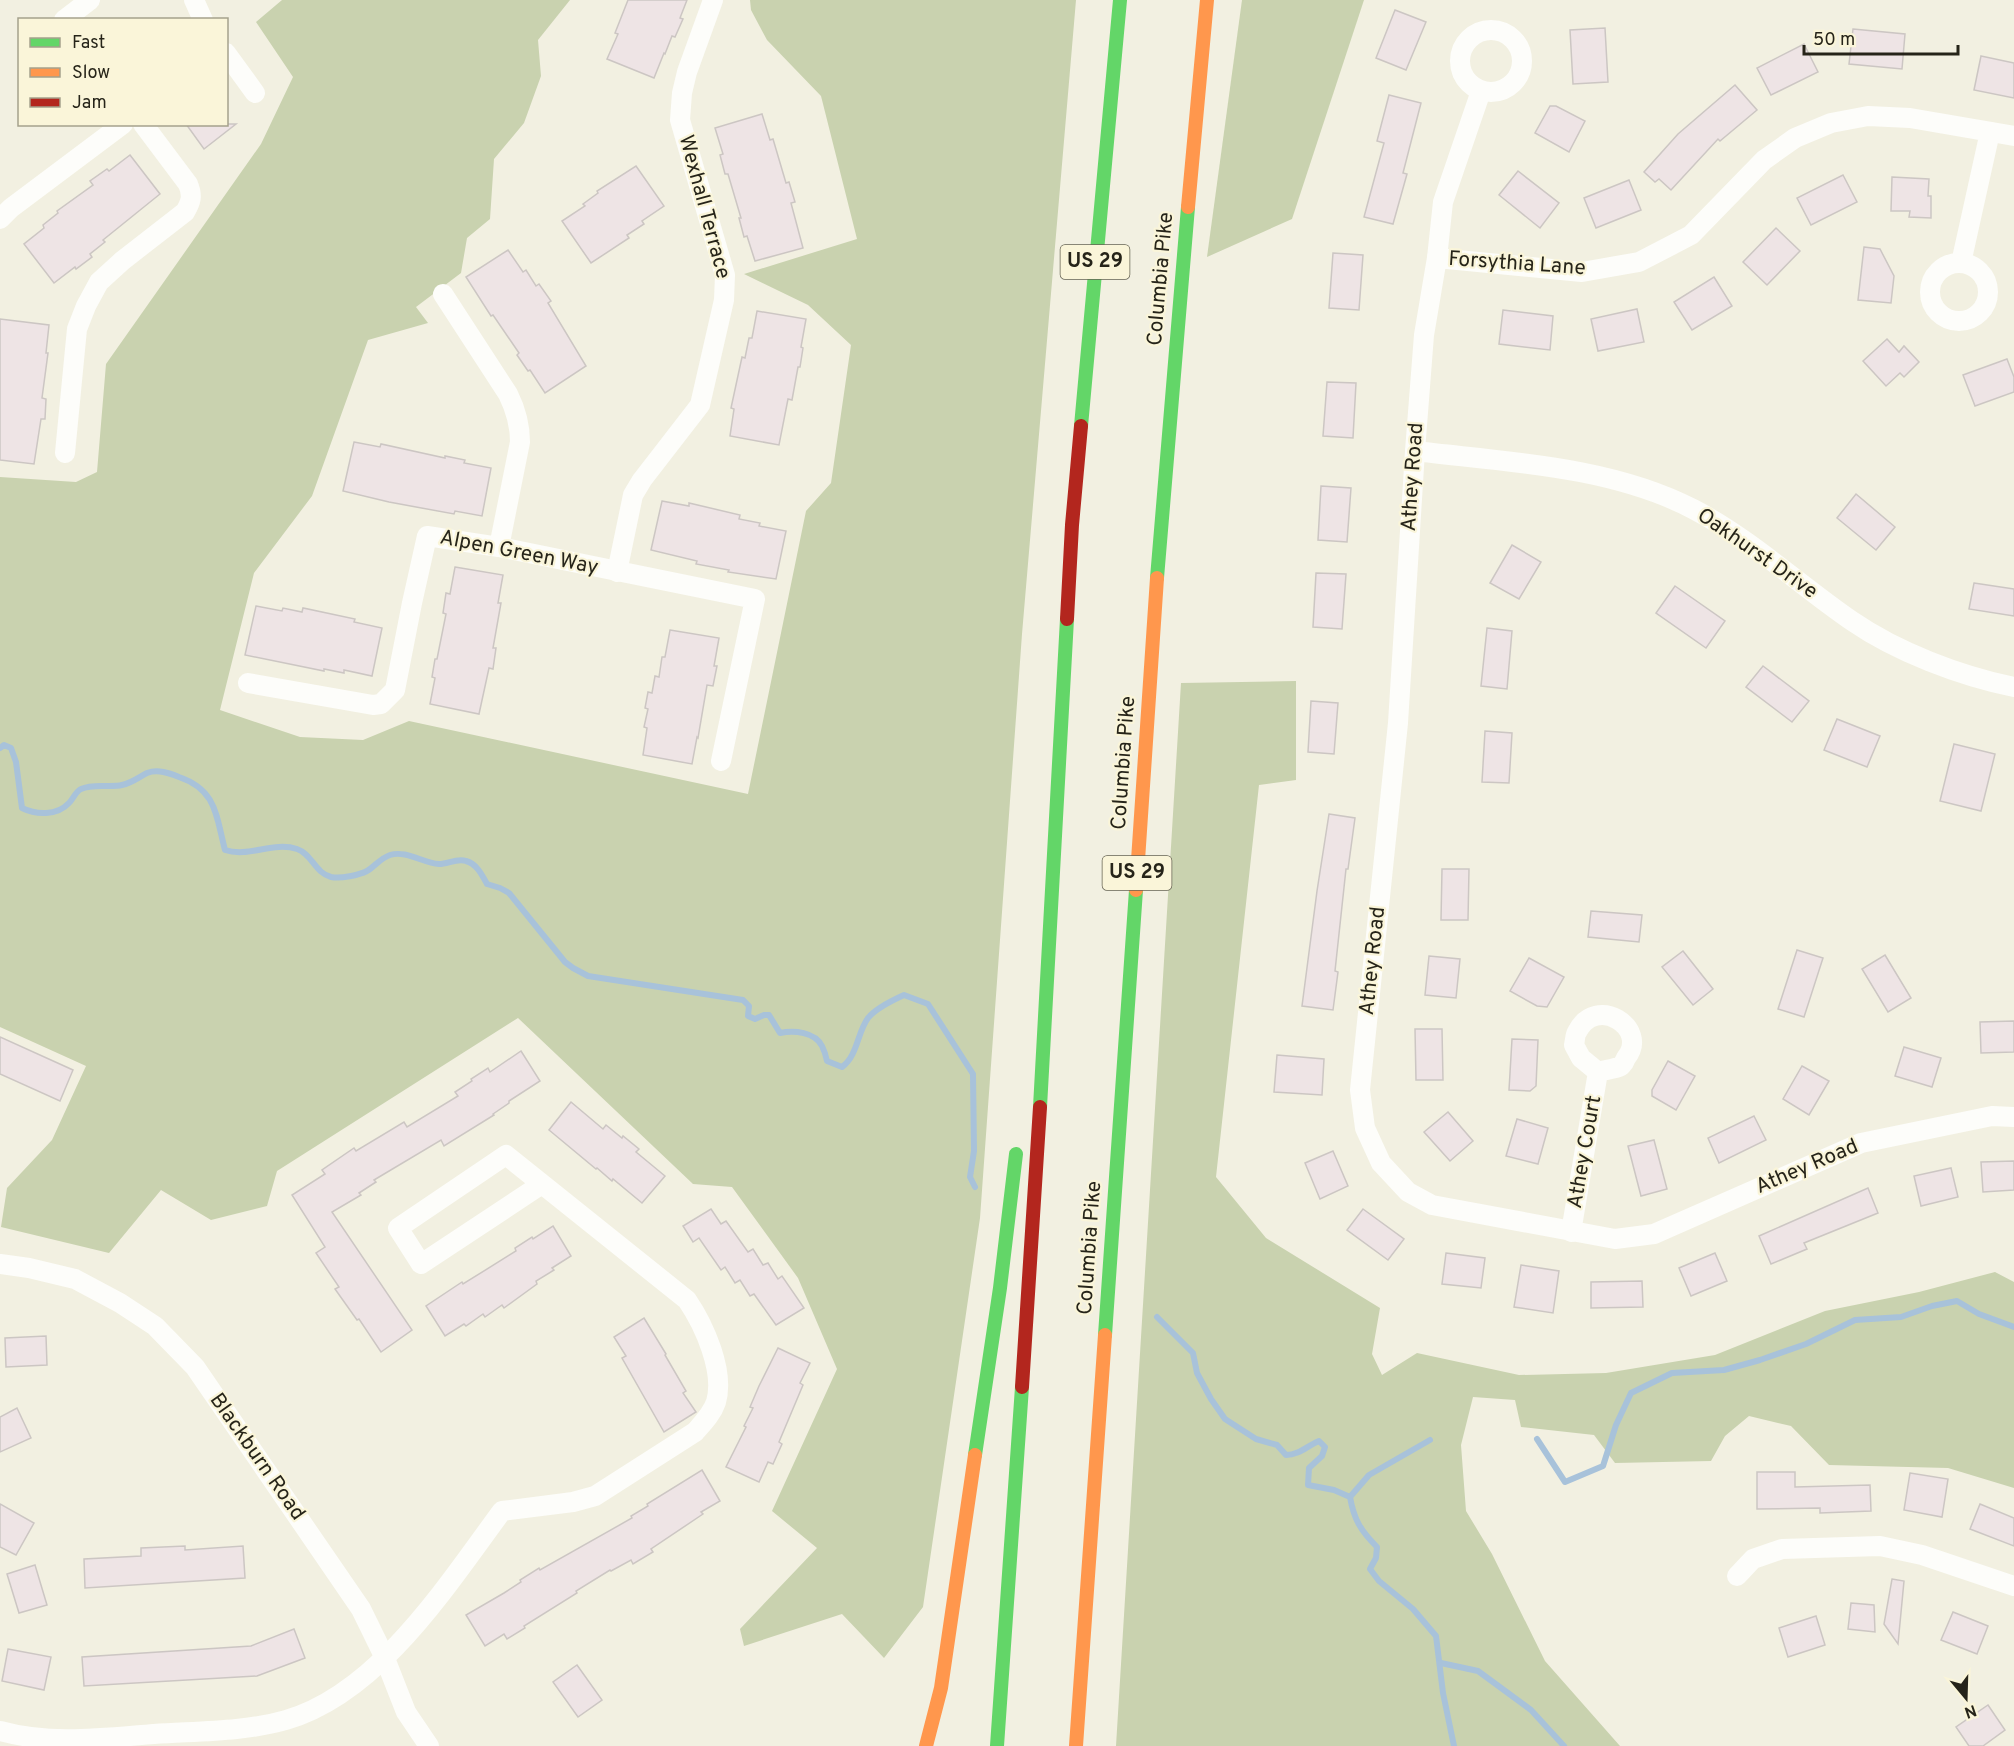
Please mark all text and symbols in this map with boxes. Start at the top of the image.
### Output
legend [18,18,228,126]
scale bar [1804,18,1958,56]
text: 50 m [1813,29,1855,52]
text: Fast [72,32,105,55]
text: Slow [72,62,110,85]
text: Jam [72,92,107,115]
street label: Wexhall Terrace [672,132,736,282]
street label: Columbia Pike [1142,211,1180,347]
road number: US 29 [1060,245,1130,279]
street label: Forsythia Lane [1447,246,1587,282]
street label: Athey Road [1396,422,1430,532]
street label: Oakhurst Drive [1691,502,1823,606]
street label: Alpen Green Way [437,524,601,582]
street label: Columbia Pike [1106,695,1142,831]
road number: US 29 [1102,856,1172,890]
street label: Athey Road [1354,905,1392,1017]
street label: Athey Court [1562,1093,1608,1211]
street label: Athey Road [1751,1133,1863,1201]
street label: Columbia Pike [1072,1180,1108,1316]
street label: Blackburn Road [203,1388,311,1526]
north arrow [1936,1668,1996,1728]
text: N [1962,1699,1979,1722]

